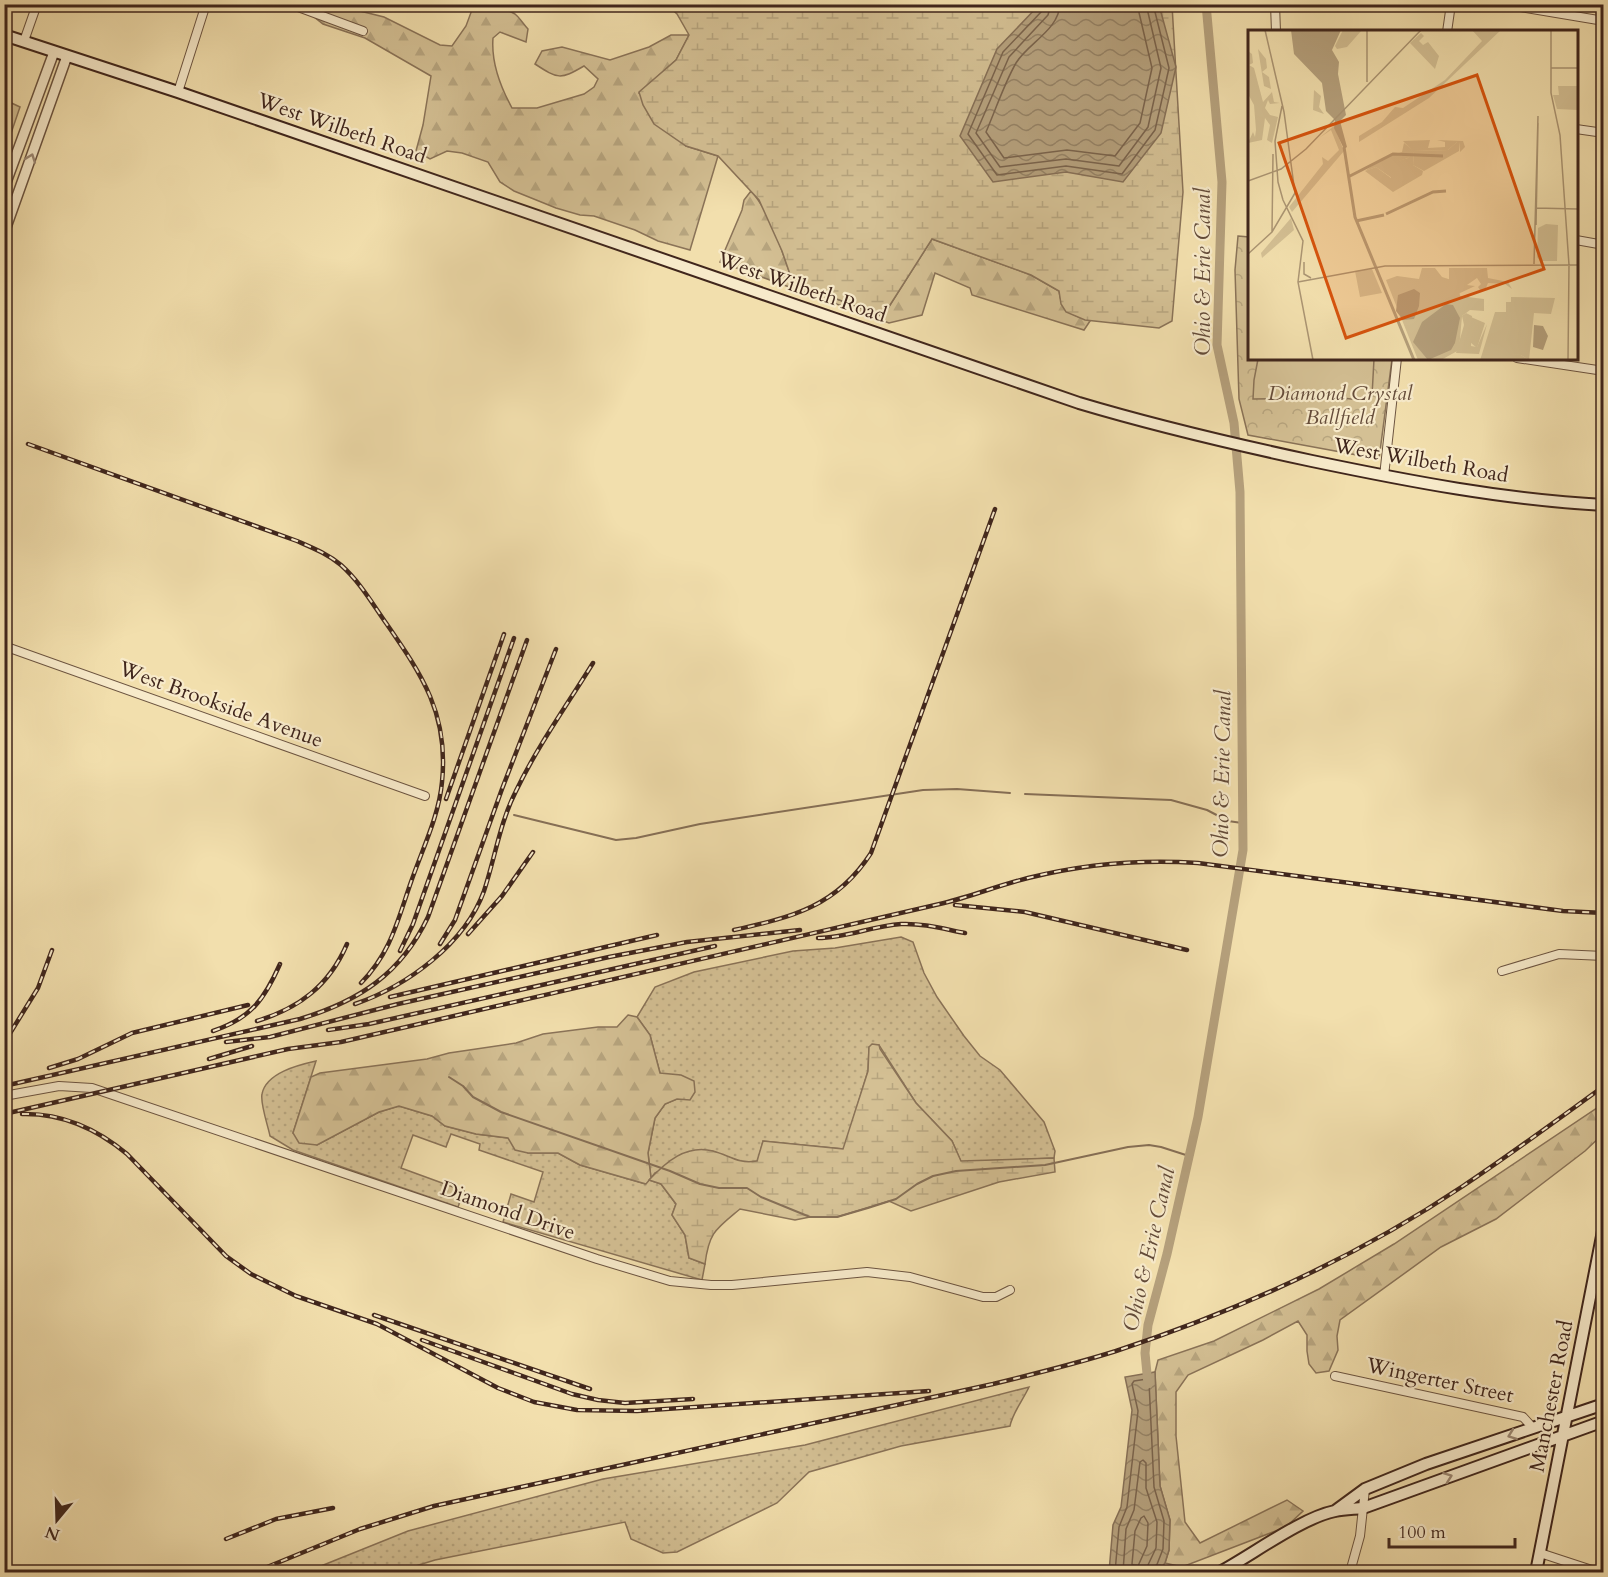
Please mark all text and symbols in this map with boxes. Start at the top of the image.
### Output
inset map [1248,30,1578,360]
street label: West Wilbeth Road [252,86,430,171]
one-way arrow [24,154,37,164]
water label: Ohio & Erie Canal [1188,187,1218,356]
street label: West Wilbeth Road [712,245,890,330]
park label: Diamond Crystal Ballfield [1268,379,1414,432]
street label: West Wilbeth Road [1330,431,1511,490]
street label: West Brookside Avenue [114,654,327,755]
water label: Ohio & Erie Canal [1206,689,1238,858]
water label: Ohio & Erie Canal [1115,1163,1183,1334]
street label: Diamond Drive [437,1174,579,1247]
street label: Manchester Road [1523,1318,1580,1474]
street label: Wingerter Street [1363,1351,1517,1410]
one-way arrow [1508,1428,1518,1441]
one-way arrow [1442,1472,1453,1485]
north arrow [27,1490,87,1550]
scale bar [1389,1511,1515,1549]
text: 100 m [1398,1520,1446,1545]
text: N [42,1521,63,1546]

